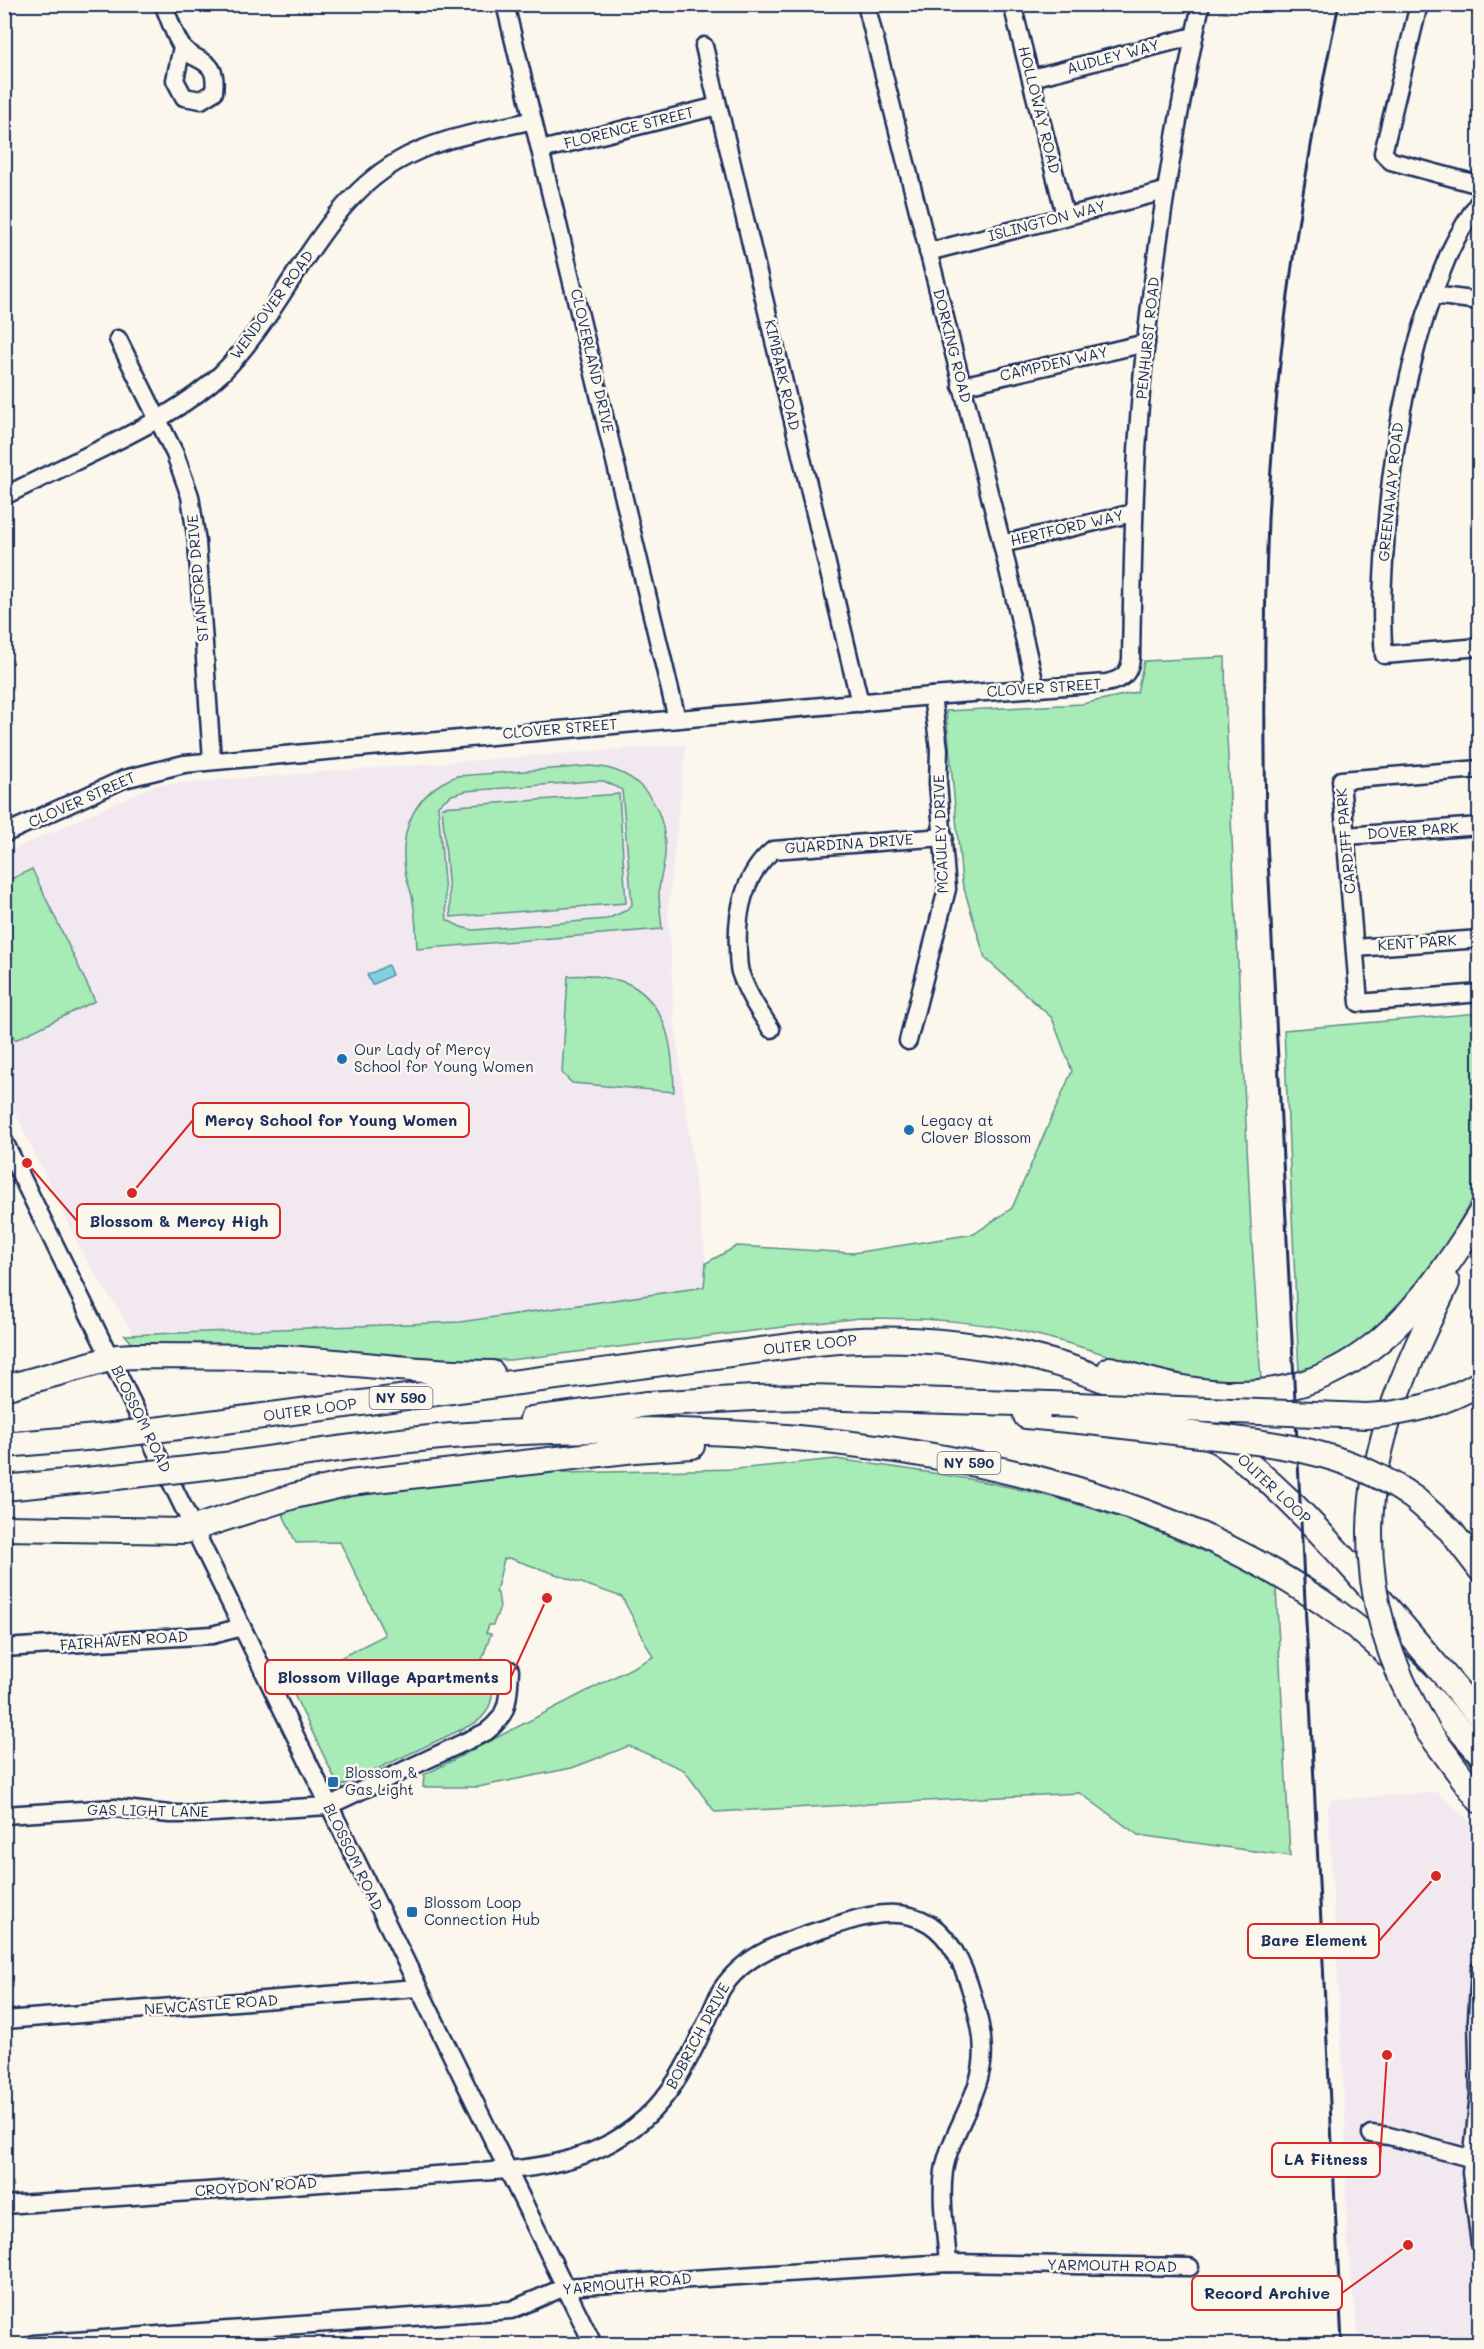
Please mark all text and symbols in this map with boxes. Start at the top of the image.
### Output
street label: AUDLEY WAY [1064,34,1161,78]
street label: HOLLOWAY ROAD [1014,44,1065,176]
street label: FLORENCE STREET [562,101,696,153]
street label: ISLINGTON WAY [986,195,1108,245]
street label: WENDOVER ROAD [225,246,317,363]
street label: PENHURST ROAD [1131,276,1163,400]
street label: CLOVERLAND DRIVE [567,287,619,435]
street label: DORKING ROAD [929,287,977,405]
street label: KIMBARK ROAD [761,317,805,432]
street label: CAMPDEN WAY [998,341,1110,385]
street label: GREENAWAY ROAD [1373,421,1407,562]
street label: HERTFORD WAY [1008,504,1125,550]
street label: STANFORD DRIVE [181,513,213,643]
street label: CLOVER STREET [986,673,1102,701]
street label: CLOVER STREET [502,713,618,743]
street label: CLOVER STREET [25,767,138,832]
street label: MCAULEY DRIVE [928,774,952,894]
street label: CARDIFF PARK [1330,787,1360,895]
street label: DOVER PARK [1366,817,1459,843]
street label: GUARDINA DRIVE [784,829,914,857]
street label: KENT PARK [1377,929,1457,955]
place label: Our Lady of Mercy School for Young Women [354,1039,534,1076]
marker: Our Lady of Mercy School for Young Women [335,1052,349,1066]
callout: Mercy School for Young Women [193,1103,469,1137]
text: Mercy School for Young Women [205,1109,457,1130]
place label: Legacy at Clover Blossom [921,1110,1031,1147]
marker: Legacy at Clover Blossom [902,1123,916,1137]
callout: Blossom & Mercy High [77,1204,280,1238]
text: Blossom & Mercy High [90,1210,268,1231]
street label: OUTER LOOP [762,1329,858,1359]
street label: BLOSSOM ROAD [107,1362,176,1475]
road number: NY 590 [370,1387,432,1409]
street label: OUTER LOOP [262,1393,358,1425]
street label: OUTER LOOP [1233,1449,1316,1528]
road number: NY 590 [938,1452,1000,1474]
street label: FAIRHAVEN ROAD [59,1626,189,1654]
callout: Blossom Village Apartments [265,1660,511,1694]
text: Blossom Village Apartments [277,1666,499,1687]
place label: Blossom & Gas Light [345,1762,418,1799]
marker: Blossom & Gas Light [326,1775,340,1789]
street label: GAS LIGHT LANE [87,1799,210,1821]
street label: BLOSSOM ROAD [319,1800,388,1913]
place label: Blossom Loop Connection Hub [424,1892,540,1929]
marker: Blossom Loop Connection Hub [405,1905,419,1919]
callout: Bare Element [1248,1924,1379,1958]
text: Bare Element [1261,1929,1367,1950]
street label: BOBRICH DRIVE [661,1979,734,2092]
street label: NEWCASTLE ROAD [143,1989,279,2019]
callout: LA Fitness [1272,2143,1380,2177]
text: LA Fitness [1284,2148,1368,2169]
street label: CROYDON ROAD [194,2172,318,2200]
street label: YARMOUTH ROAD [1047,2254,1177,2276]
street label: YARMOUTH ROAD [561,2267,692,2299]
callout: Record Archive [1192,2276,1342,2310]
text: Record Archive [1204,2282,1330,2303]

